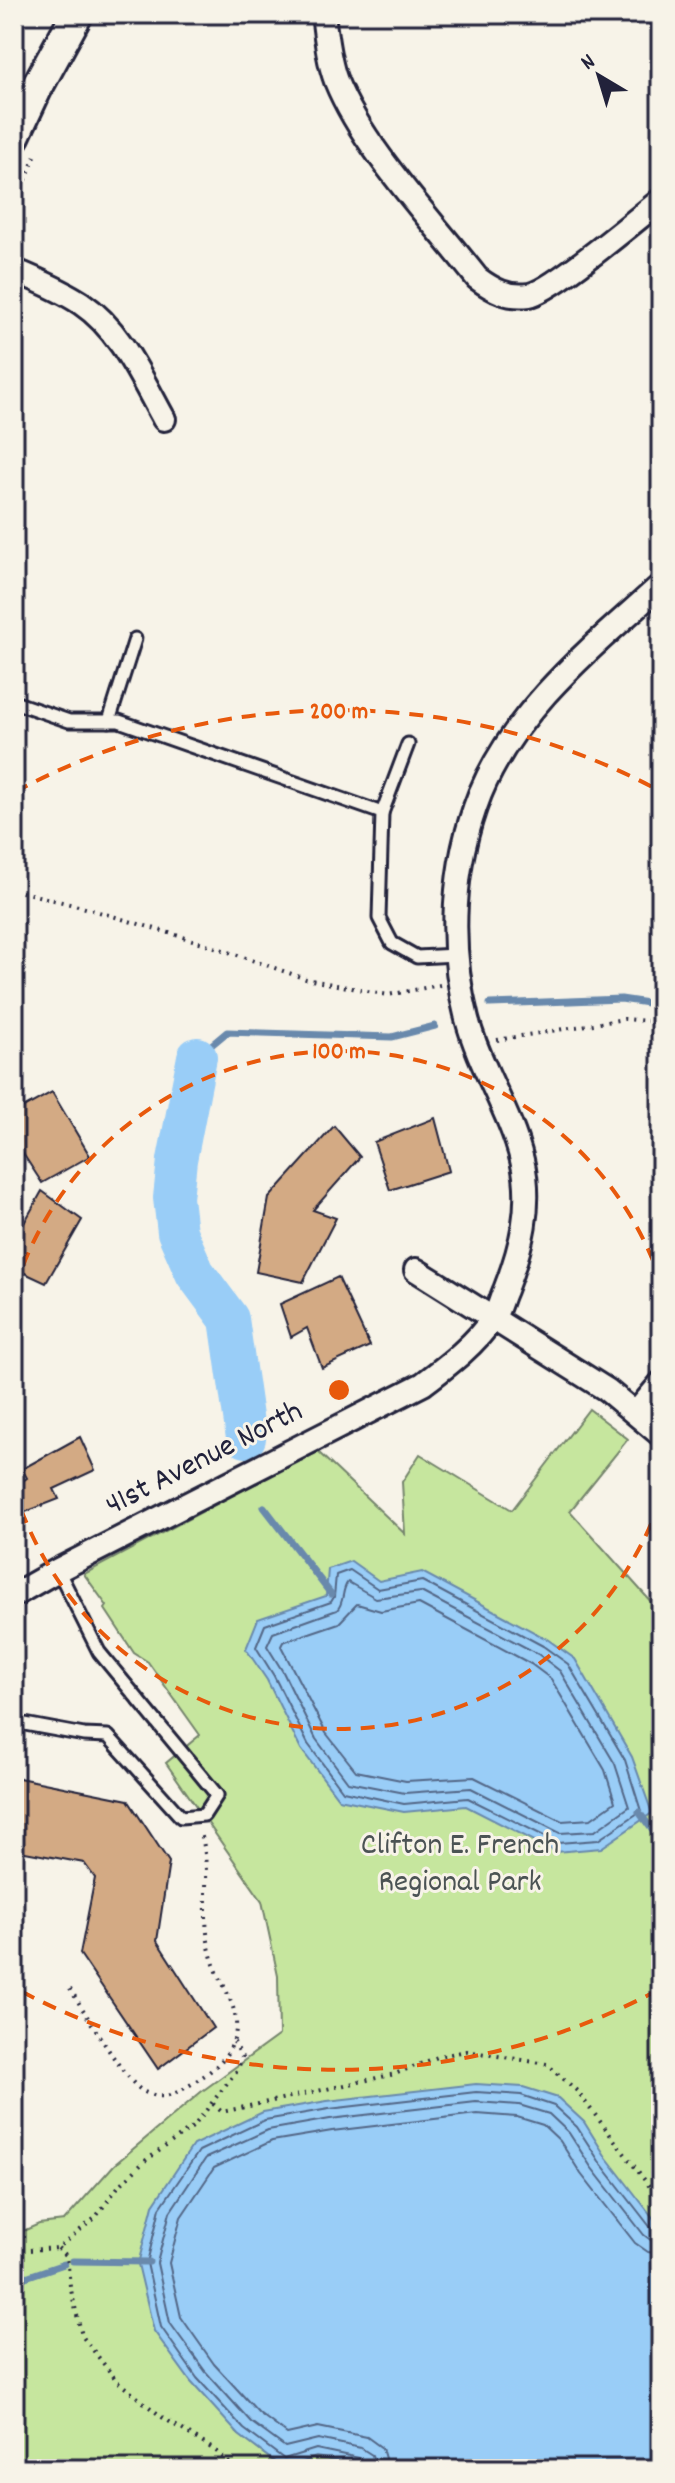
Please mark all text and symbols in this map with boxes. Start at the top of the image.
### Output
north arrow [559,36,639,116]
text: N [575,47,603,79]
text: 200 m [310,696,368,730]
text: 100 m [312,1036,366,1070]
centre of rings [325,1376,353,1404]
street label: 41st Avenue North [98,1390,312,1530]
park label: Clifton E. French Regional Park [361,1824,559,1907]

